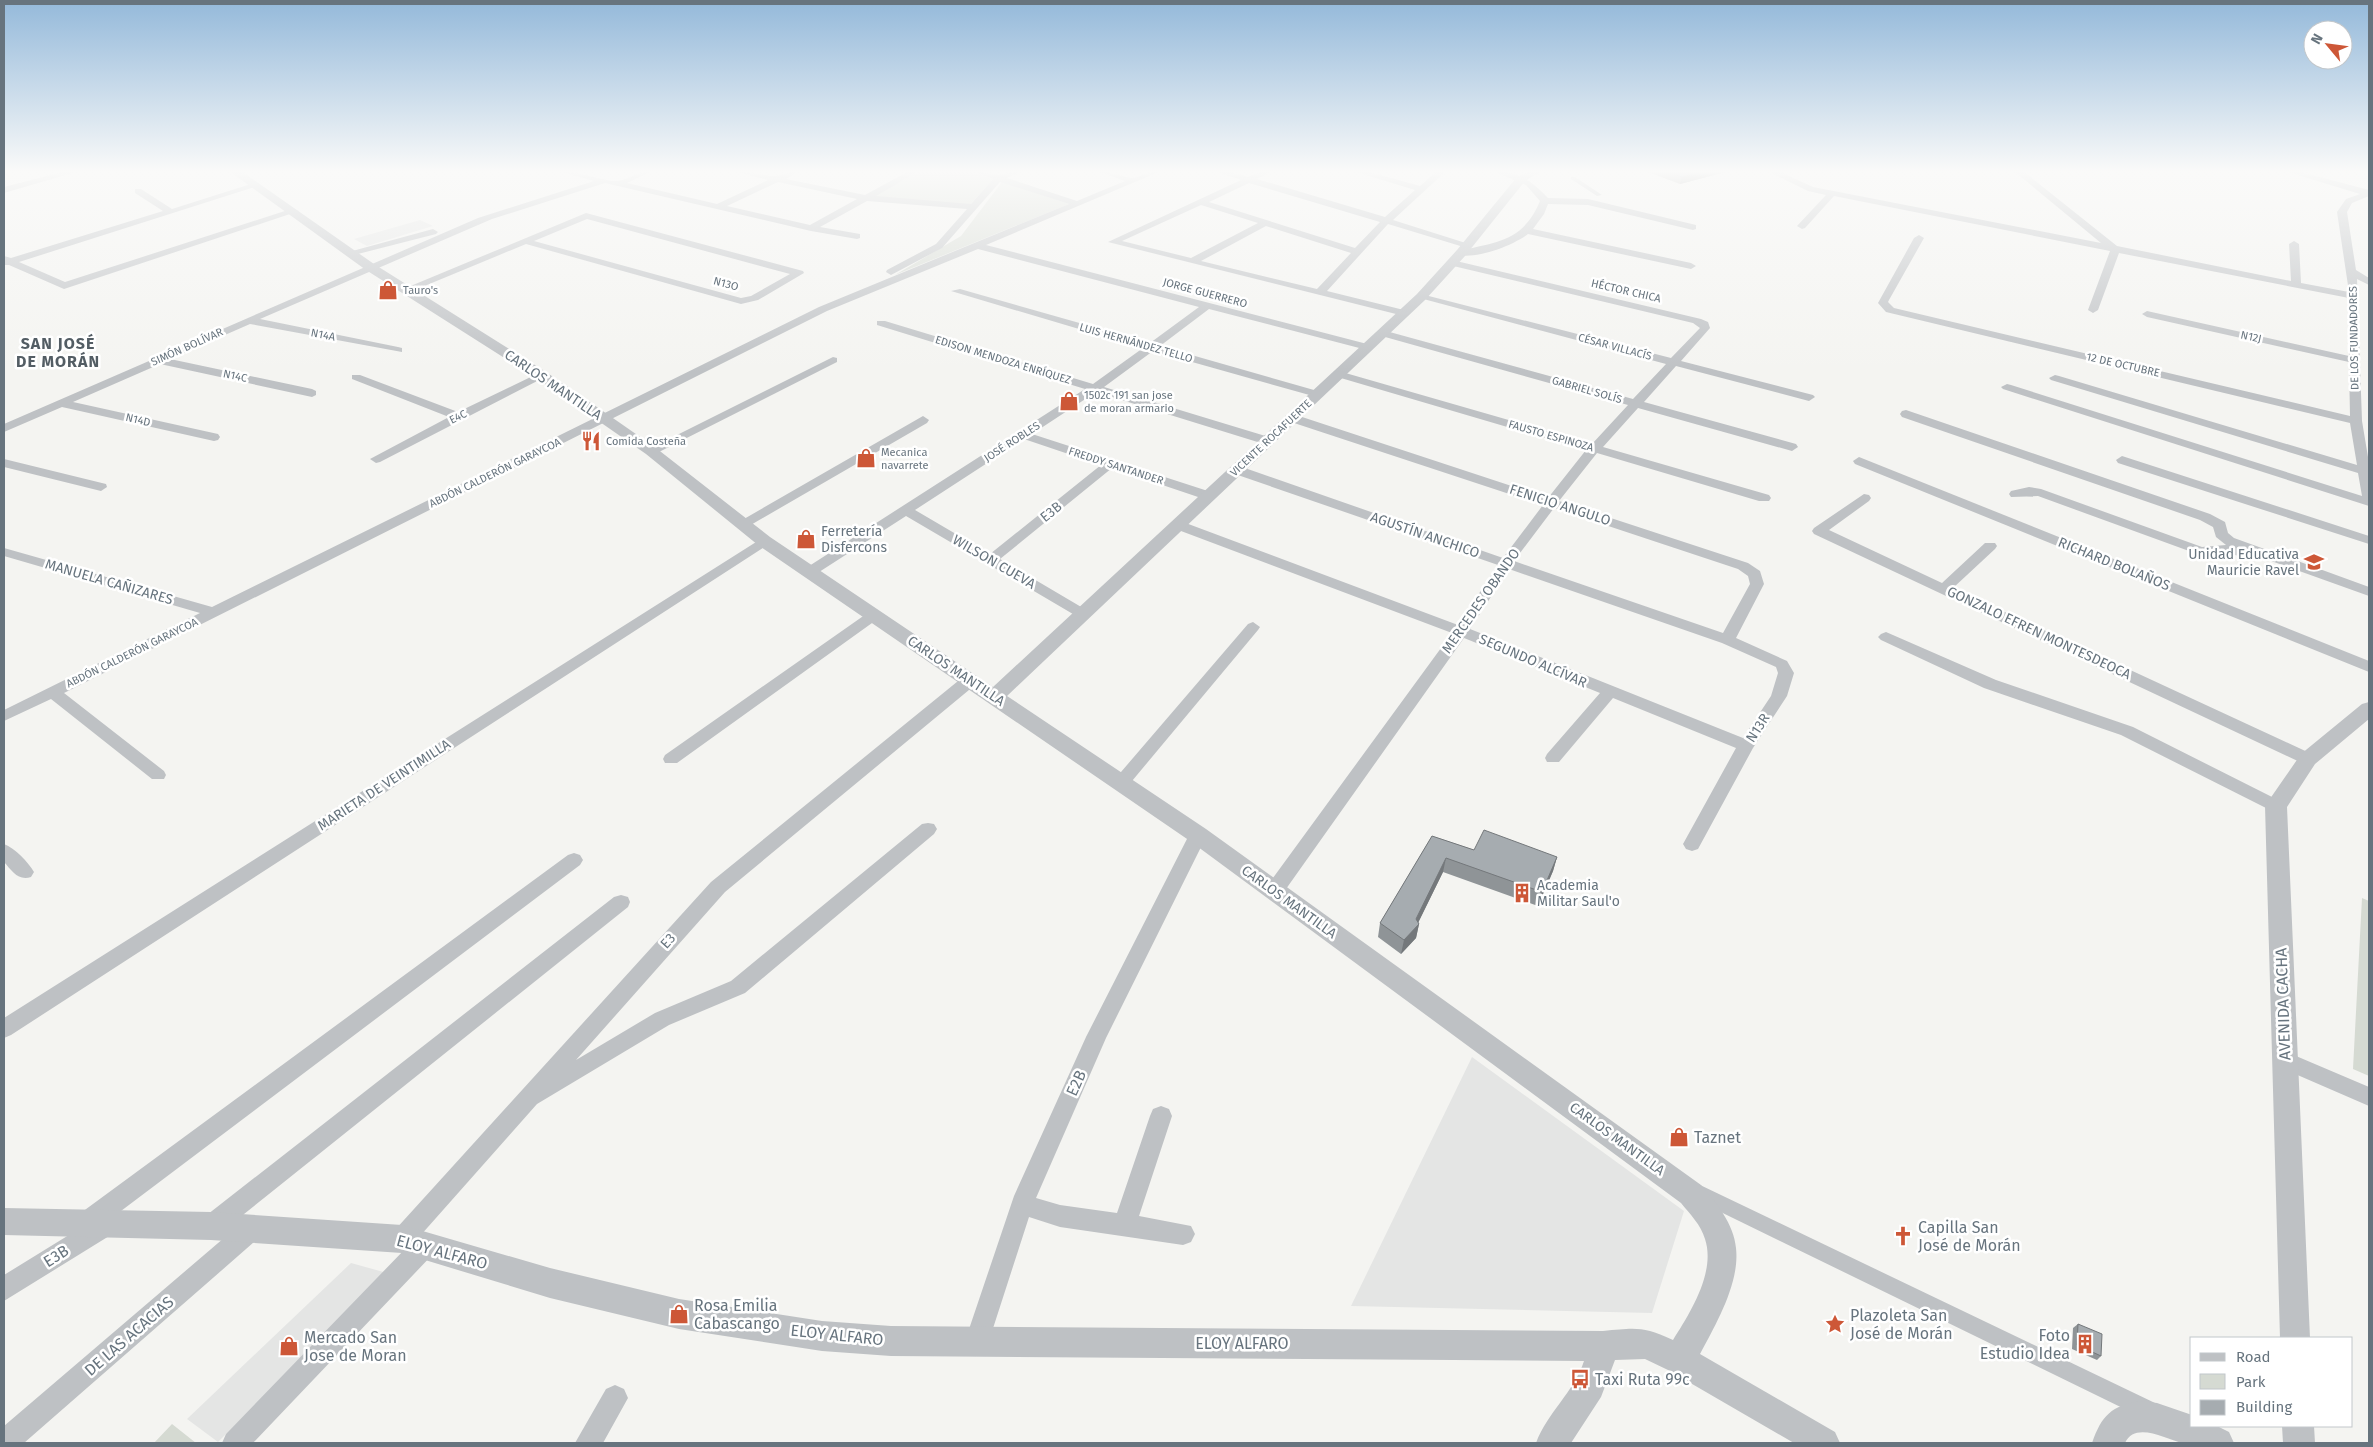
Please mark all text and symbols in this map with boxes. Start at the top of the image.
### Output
north arrow [2303,20,2353,70]
text: N [2307,31,2327,47]
street label: N13O [712,274,740,294]
street label: JORGE GUERRERO [1161,275,1249,311]
street label: HÉCTOR CHICA [1590,276,1663,305]
shop icon: Tauro's [377,279,399,301]
place label: Tauro's [403,284,438,297]
street label: DE LOS FUNDADORES [2347,286,2361,390]
street label: LUIS HERNÁNDEZ TELLO [1078,320,1194,365]
street label: SIMÓN BOLÍVAR [148,324,225,369]
street label: N14A [310,326,337,344]
street label: N12J [2239,328,2263,346]
street label: CÉSAR VILLACÍS [1577,330,1653,363]
street label: EDISON MENDOZA ENRÍQUEZ [934,332,1073,387]
district label: SAN JOSÉ DE MORÁN [16,333,100,371]
street label: CARLOS MANTILLA [501,346,605,424]
street label: 12 DE OCTUBRE [2085,350,2161,380]
street label: N14C [222,367,248,385]
street label: GABRIEL SOLÍS [1550,373,1624,406]
place label: 1502c 191 san jose de moran armario [1084,389,1174,415]
shop icon: 1502c 191 san jose de moran armario [1058,390,1080,412]
street label: VICENTE ROCAFUERTE [1228,397,1314,479]
street label: E4C [447,407,469,427]
street label: N14D [124,411,152,429]
street label: JOSÉ ROBLES [981,418,1042,465]
street label: FAUSTO ESPINOZA [1507,418,1596,455]
restaurant icon: Comida Costeña [580,430,602,452]
street label: ABDÓN CALDERÓN GARAYCOA [427,434,564,511]
place label: Comida Costeña [606,435,686,448]
street label: FREDDY SANTANDER [1067,445,1165,488]
place label: Mecanica navarrete [881,446,928,472]
shop icon: Mecanica navarrete [855,447,877,469]
street label: FENICIO ANGULO [1507,481,1613,529]
street label: E3B [1037,498,1065,526]
street label: AGUSTÍN ANCHICO [1368,507,1482,562]
place label: Ferretería Disfercons [821,523,887,556]
shop icon: Ferretería Disfercons [795,528,817,550]
street label: WILSON CUEVA [949,531,1039,593]
street label: RICHARD BOLAÑOS [2056,534,2173,594]
street label: MERCEDES OBANDO [1438,545,1524,657]
place label: Unidad Educativa Mauricie Ravel [2188,546,2299,579]
school or university icon: Unidad Educativa Mauricie Ravel [2303,551,2325,573]
street label: MANUELA CAÑIZARES [43,556,175,609]
street label: GONZALO EFREN MONTESDEOCA [1944,583,2134,683]
street label: ABDÓN CALDERÓN GARAYCOA [64,614,201,691]
street label: SEGUNDO ALCÍVAR [1477,630,1590,692]
street label: CARLOS MANTILLA [904,632,1008,710]
street label: N13R [1742,710,1774,746]
street label: MARIETA DE VEINTIMILLA [314,736,454,834]
street label: CARLOS MANTILLA [1238,862,1340,942]
place label: Academia Militar Saul'o [1537,877,1620,910]
building icon: Academia Militar Saul'o [1511,882,1533,904]
street label: E3 [657,930,679,952]
street label: AVENIDA CACHA [2272,947,2294,1061]
street label: E2B [1062,1067,1090,1099]
street label: CARLOS MANTILLA [1566,1099,1668,1179]
shop icon: Taznet [1668,1126,1690,1148]
place label: Taznet [1694,1128,1741,1147]
place label: Capilla San José de Morán [1918,1218,2021,1255]
church icon: Capilla San José de Morán [1892,1225,1914,1247]
street label: ELOY ALFARO [394,1231,490,1273]
street label: E3B [40,1241,72,1271]
street label: DE LAS ACACIAS [81,1292,178,1380]
place label: Rosa Emilia Cabascango [694,1296,780,1333]
shop icon: Rosa Emilia Cabascango [668,1303,690,1325]
place label: Plazoleta San José de Morán [1850,1306,1953,1343]
place icon: Plazoleta San José de Morán [1824,1313,1846,1335]
street label: ELOY ALFARO [790,1321,884,1349]
place label: Foto Estudio Idea [1980,1326,2070,1363]
place label: Mercado San Jose de Moran [304,1328,407,1365]
building icon: Foto Estudio Idea [2074,1333,2096,1355]
street label: ELOY ALFARO [1195,1334,1289,1353]
shop icon: Mercado San Jose de Moran [278,1335,300,1357]
legend [2190,1337,2353,1427]
text: Road [2236,1348,2271,1366]
bus stop icon: Taxi Ruta 99c [1569,1368,1591,1390]
place label: Taxi Ruta 99c [1595,1370,1690,1389]
text: Park [2236,1373,2266,1391]
text: Building [2236,1398,2292,1416]

